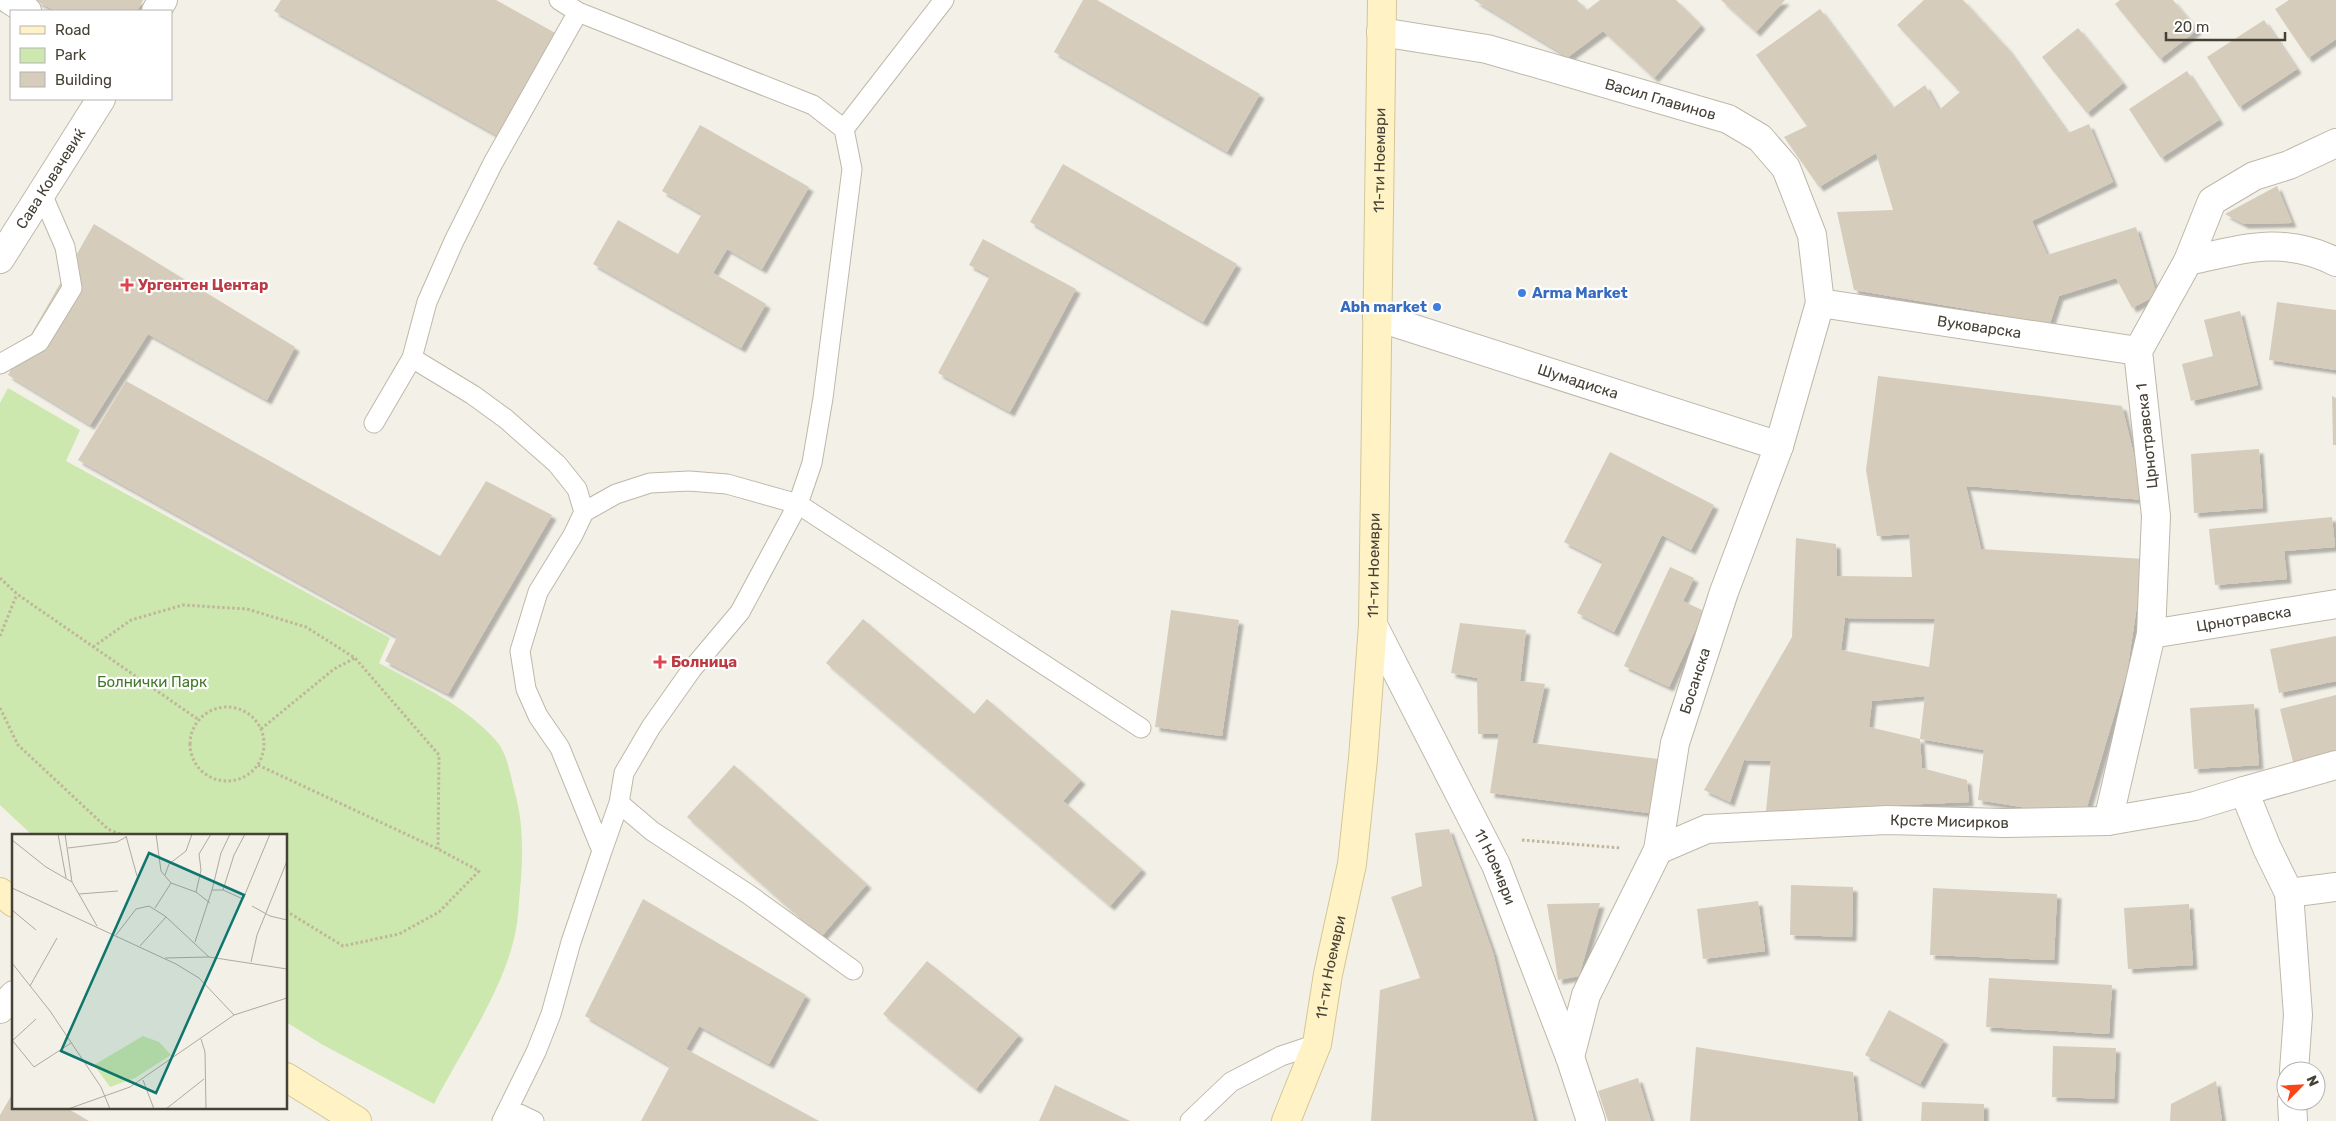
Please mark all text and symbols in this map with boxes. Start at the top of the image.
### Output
legend [10,10,172,100]
scale bar [2166,10,2285,42]
text: 20 m [2174,18,2209,36]
text: Road [55,21,91,39]
text: Park [55,46,86,64]
text: Building [55,71,112,89]
street label: Васил Главинов [1603,75,1718,124]
street label: 11-ти Ноември [1370,108,1389,213]
street label: Сава Ковачевиќ [12,125,89,232]
place label: Ургентен Центар [138,276,268,294]
marker: Ургентен Центар [120,278,134,292]
place label: Arma Market [1532,284,1628,302]
marker: Arma Market [1516,287,1528,299]
place label: Abh market [1340,298,1427,316]
marker: Abh market [1431,301,1443,313]
street label: Вуковарска [1936,312,2022,342]
street label: Шумадиска [1535,360,1621,403]
street label: Црнотравска 1 [2133,382,2161,490]
street label: 11-ти Ноември [1364,513,1384,618]
street label: Црнотравска [2195,602,2292,635]
street label: Босанска [1676,646,1714,716]
place label: Болница [671,653,737,671]
marker: Болница [653,655,667,669]
park label: Болнички Парк [97,673,207,691]
street label: Крсте Мисирков [1890,811,2009,832]
street label: 11 Ноември [1470,826,1519,907]
inset map [12,834,288,1108]
street label: 11-ти Ноември [1312,914,1350,1020]
north arrow [2276,1061,2326,1111]
text: N [2303,1073,2322,1089]

